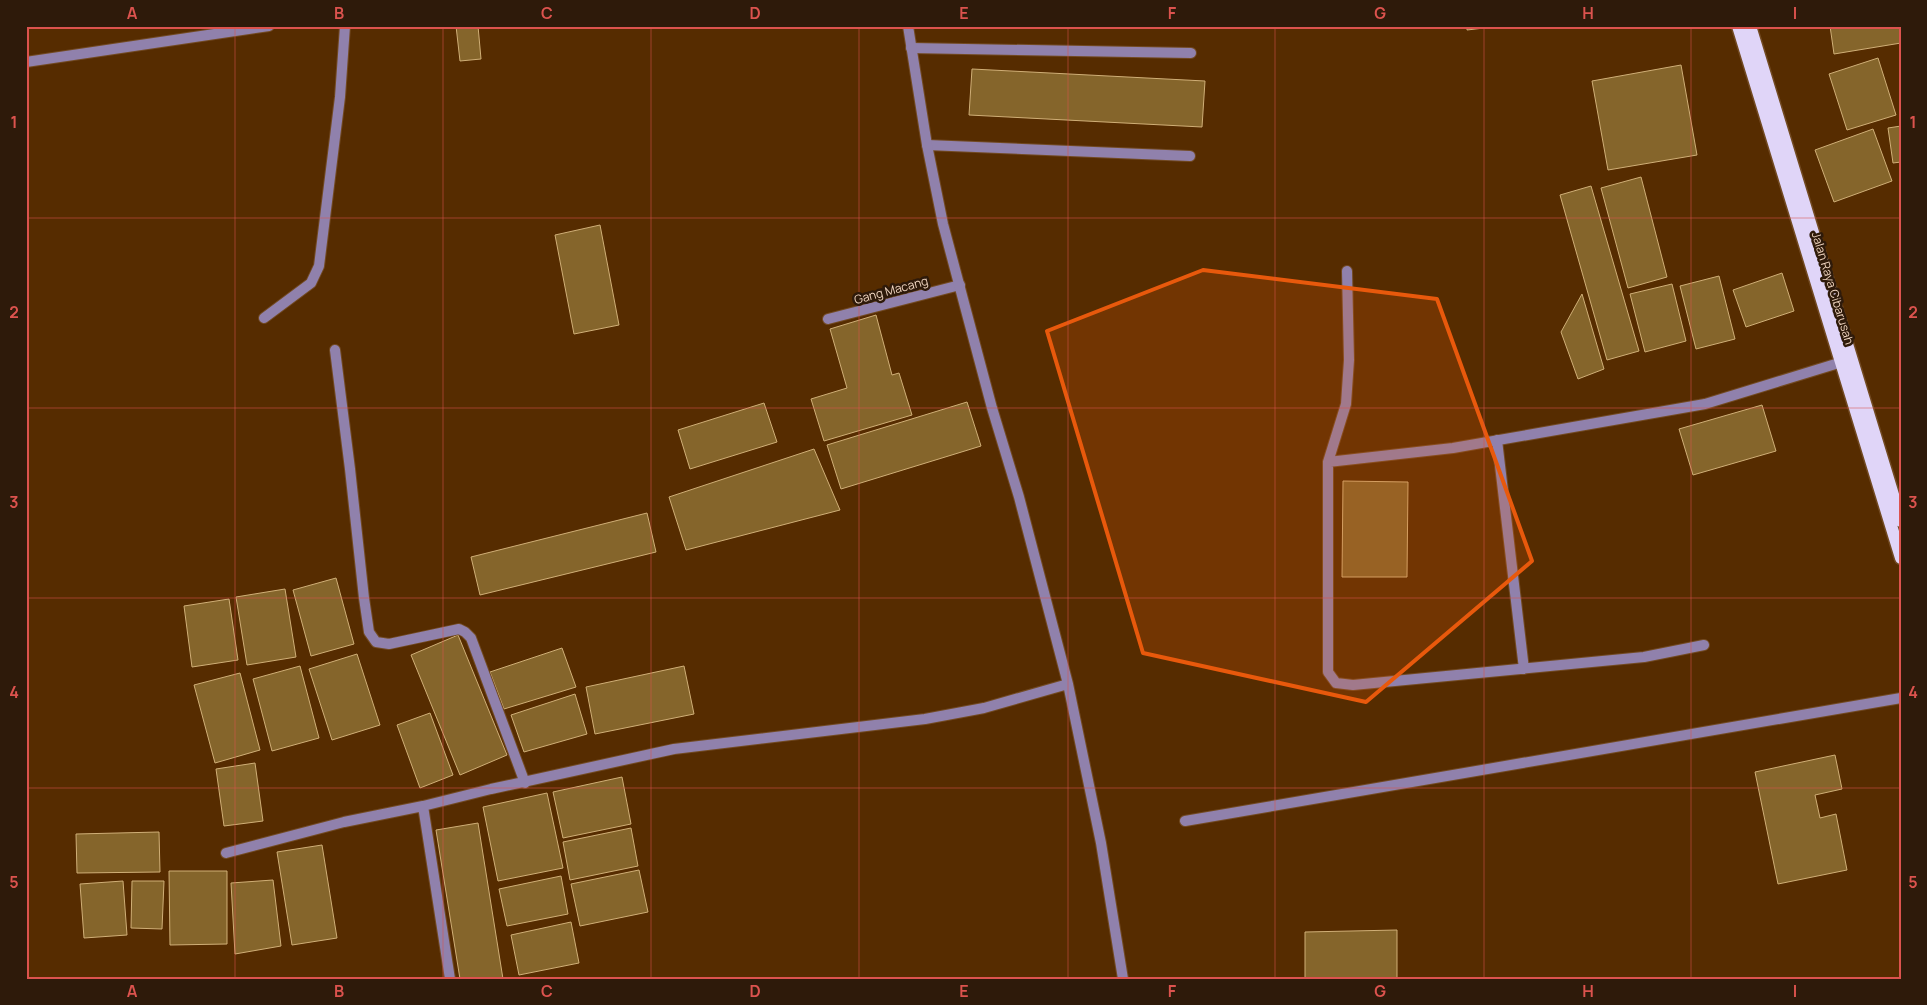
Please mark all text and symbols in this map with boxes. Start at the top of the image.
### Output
text: A [127,2,138,24]
text: B [334,2,344,24]
text: C [541,2,553,24]
text: D [749,2,761,24]
text: E [959,2,969,24]
text: F [1168,2,1177,24]
text: G [1374,2,1386,24]
text: H [1582,2,1594,24]
text: I [1793,2,1797,24]
text: 1 [10,111,18,133]
text: 1 [1909,111,1917,133]
street label: Jalan Raya Cibarusah [1808,230,1858,346]
street label: Gang Macang [852,272,930,308]
text: 2 [9,301,19,323]
text: 2 [1908,301,1918,323]
text: 3 [9,491,19,513]
text: 3 [1908,491,1918,513]
text: 4 [9,681,19,703]
text: 4 [1908,681,1918,703]
text: 5 [9,871,19,893]
text: 5 [1908,871,1918,893]
text: A [127,980,138,1002]
text: B [334,980,344,1002]
text: C [541,980,553,1002]
text: D [749,980,761,1002]
text: E [959,980,969,1002]
text: F [1168,980,1177,1002]
text: G [1374,980,1386,1002]
text: H [1582,980,1594,1002]
text: I [1793,980,1797,1002]

